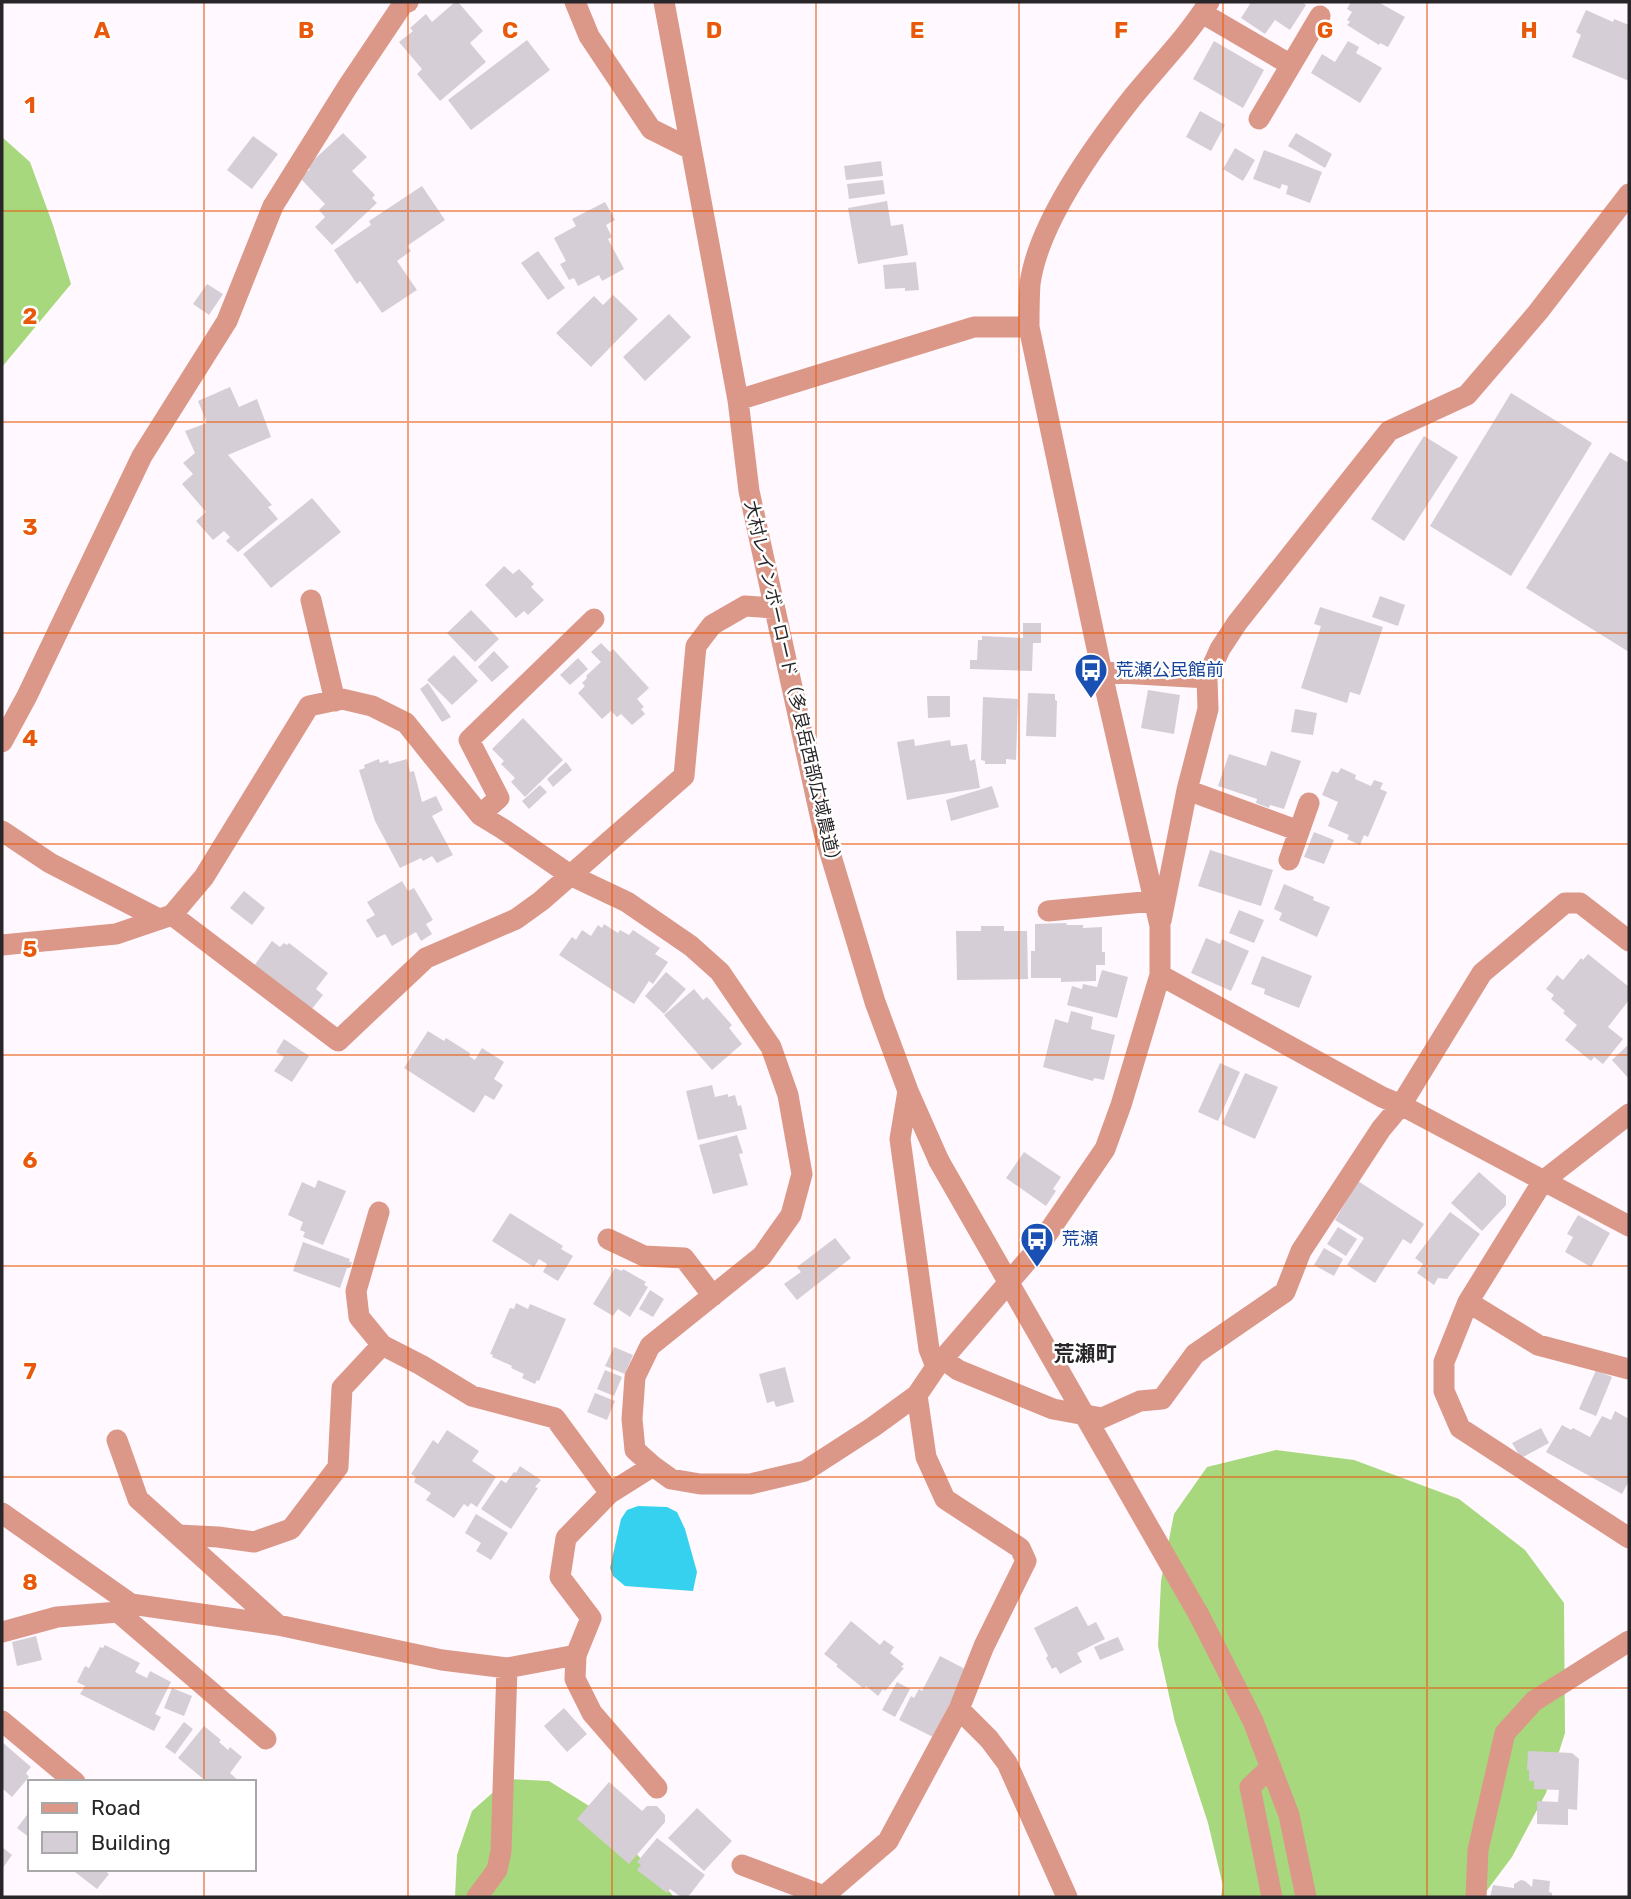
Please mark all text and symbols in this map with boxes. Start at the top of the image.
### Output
text: A [94,16,111,44]
text: B [298,16,314,44]
text: C [502,16,518,44]
text: D [706,16,722,44]
text: E [910,16,924,44]
text: F [1114,16,1128,44]
text: G [1317,16,1333,44]
text: H [1520,16,1538,44]
text: 1 [24,91,36,119]
text: 2 [23,302,37,330]
street label: 大村レインボーロード（多良岳西部広域農道） [740,498,846,872]
text: 3 [22,513,38,541]
bus stop icon: 荒瀬公民館前 [1072,651,1110,700]
place label: 荒瀬公民館前 [1116,659,1224,681]
text: 4 [22,724,38,752]
text: 5 [23,935,38,963]
text: 6 [23,1146,38,1174]
bus stop icon: 荒瀬 [1018,1220,1056,1269]
place label: 荒瀬 [1062,1228,1098,1250]
district label: 荒瀬町 [1054,1341,1117,1366]
text: 7 [23,1357,37,1385]
text: 8 [22,1568,38,1596]
legend [28,1780,256,1871]
text: Road [91,1795,141,1820]
text: Building [91,1830,171,1855]

